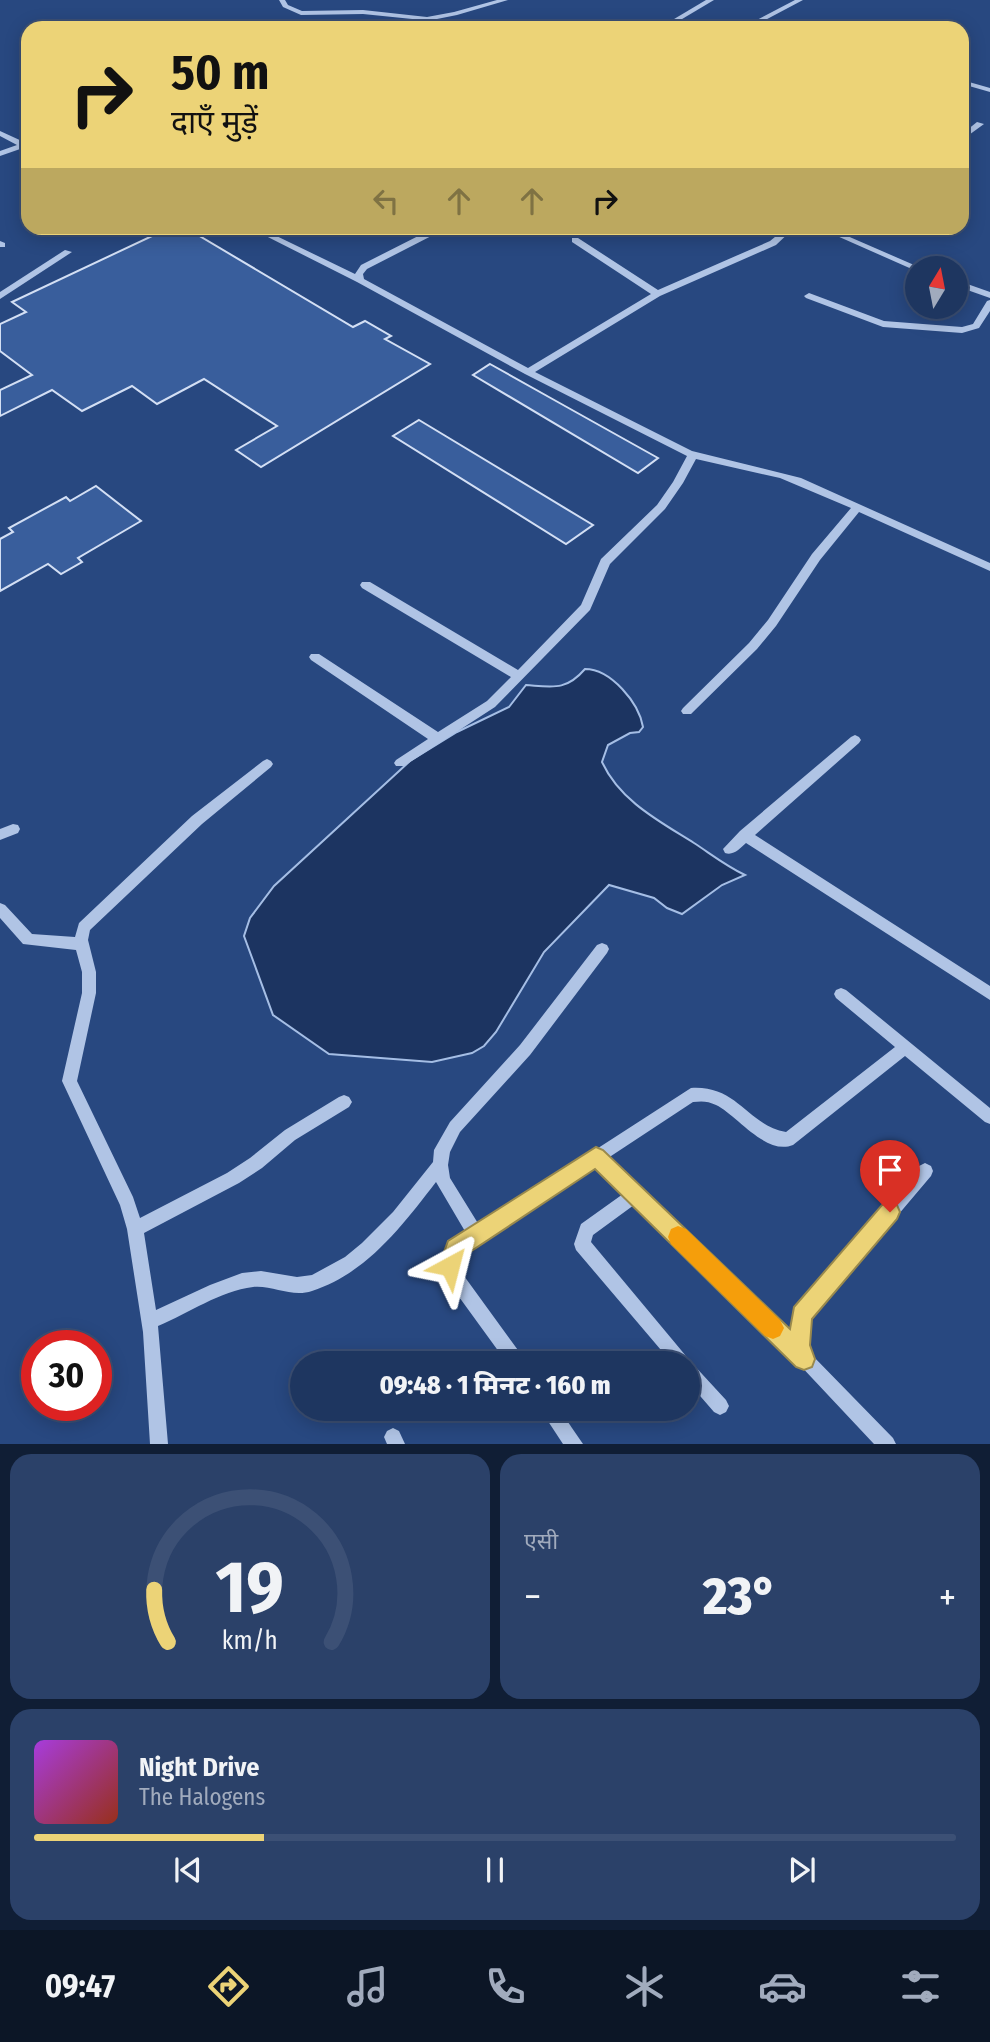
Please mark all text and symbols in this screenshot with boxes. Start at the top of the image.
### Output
text: 50 m [171,43,269,102]
icon: right [56,49,147,140]
text: दाएँ मुड़ें [171,103,258,141]
icon: left [367,182,405,220]
icon: ahead [440,182,478,220]
icon: ahead [513,182,551,220]
icon: right [586,182,624,220]
north arrow [905,256,968,318]
map controls [905,256,968,319]
pin [860,1140,920,1212]
icon: arrive [871,1151,909,1189]
position arrow [413,1229,487,1303]
speed limit sign: 30 [21,1330,112,1421]
text: 09:48 · 1 मिनट · 160 m [379,1370,611,1401]
text: एसी [524,1527,558,1555]
text: 19 [216,1545,284,1632]
text: 23° [703,1565,777,1628]
text: − [524,1574,541,1620]
text: + [939,1574,956,1620]
text: km/h [222,1626,278,1656]
text: Night Drive [139,1752,259,1783]
text: The Halogens [139,1783,265,1811]
icon: previous [169,1851,207,1889]
icon: pause [476,1851,514,1889]
icon: next [783,1851,821,1889]
icon: directions [204,1962,253,2011]
icon: music [343,1962,392,2011]
icon: phone [481,1962,530,2011]
icon: climate [620,1962,669,2011]
icon: car [758,1962,807,2011]
icon: filters [896,1962,945,2011]
text: 09:47 [45,1967,115,2005]

